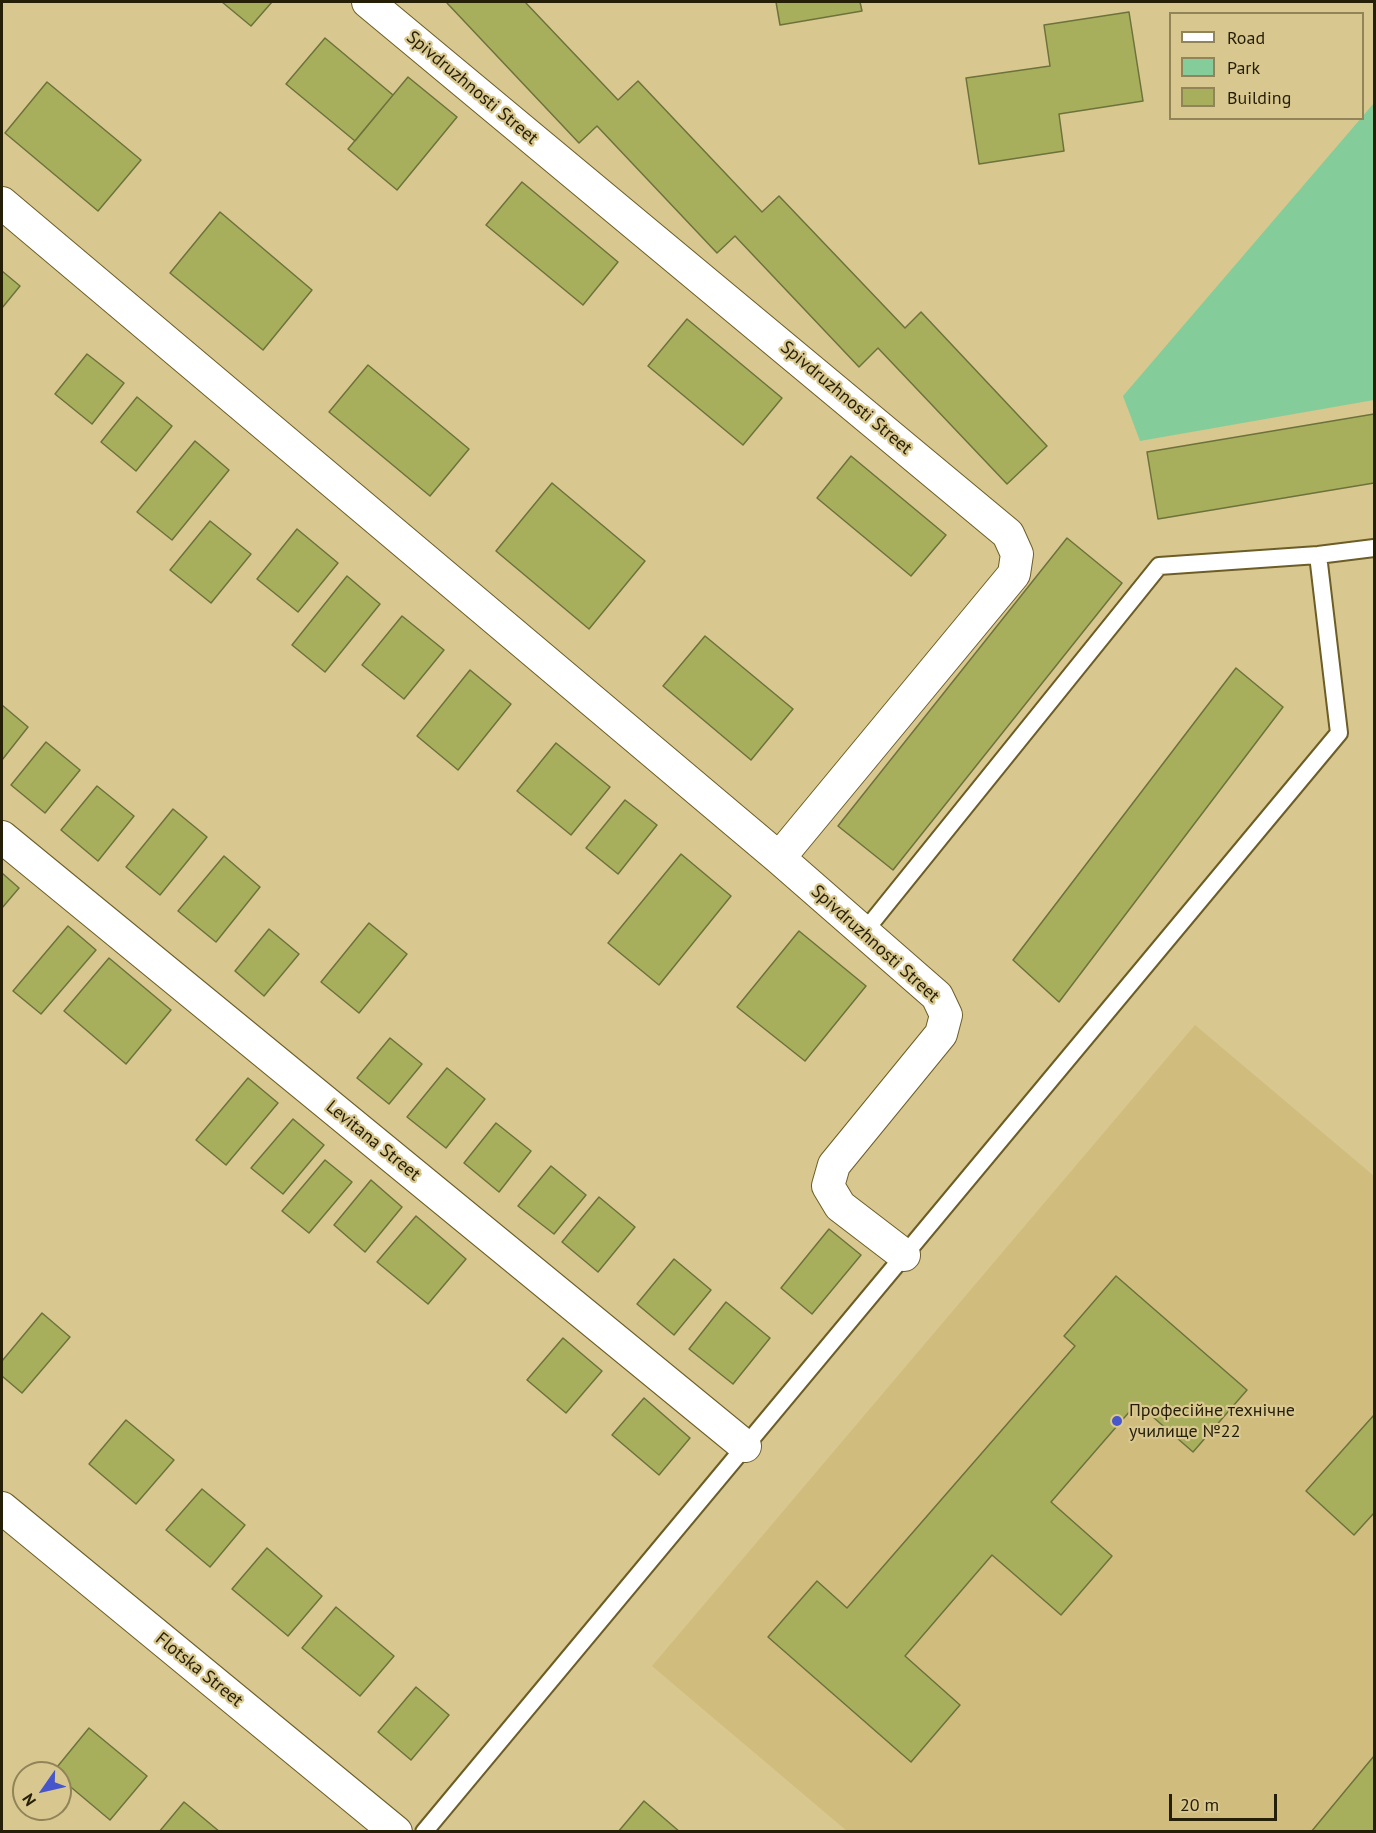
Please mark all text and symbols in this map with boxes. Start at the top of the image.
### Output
legend [1169,12,1364,120]
text: Road [1227,26,1265,49]
street label: Spivdruzhnosti Street [402,27,542,149]
text: Park [1227,56,1260,79]
text: Building [1227,86,1291,109]
street label: Spivdruzhnosti Street [776,337,916,459]
street label: Spivdruzhnosti Street [806,881,944,1007]
street label: Levitana Street [321,1096,425,1186]
place label: Професійне технічне училище №22 [1129,1400,1295,1442]
marker: Професійне технічне училище №22 [1110,1414,1124,1428]
street label: Flotska Street [151,1628,247,1712]
north arrow [12,1761,72,1821]
scale bar [1172,1782,1280,1820]
text: N [18,1790,40,1810]
text: 20 m [1180,1793,1219,1816]

